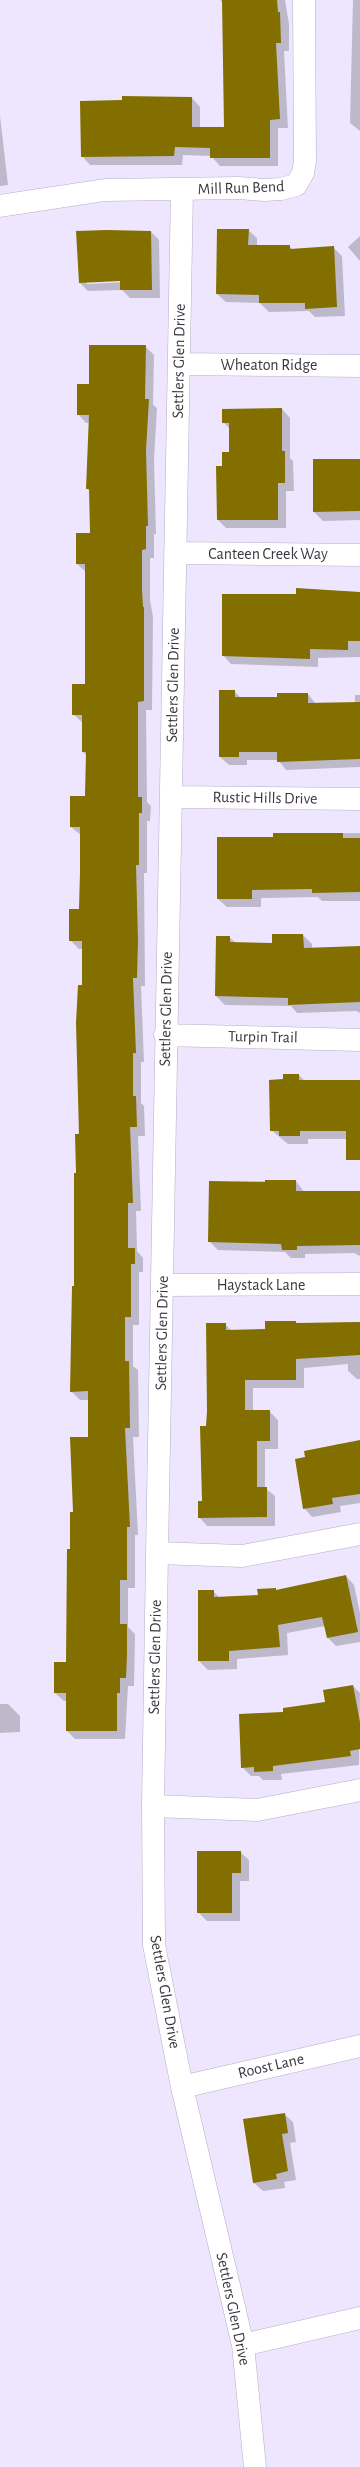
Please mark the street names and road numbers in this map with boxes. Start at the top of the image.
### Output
street label: Mill Run Bend [197,177,285,199]
street label: Settlers Glen Drive [168,303,190,419]
street label: Wheaton Ridge [221,355,317,375]
street label: Canteen Creek Way [208,544,328,564]
street label: Settlers Glen Drive [162,627,184,743]
street label: Rustic Hills Drive [212,787,318,809]
street label: Settlers Glen Drive [155,951,177,1067]
street label: Turpin Trail [228,1027,298,1047]
street label: Settlers Glen Drive [151,1275,173,1391]
street label: Haystack Lane [217,1275,305,1295]
street label: Settlers Glen Drive [144,1599,166,1715]
street label: Settlers Glen Drive [146,1934,184,2050]
street label: Roost Lane [236,2049,306,2083]
street label: Settlers Glen Drive [212,2251,254,2367]

